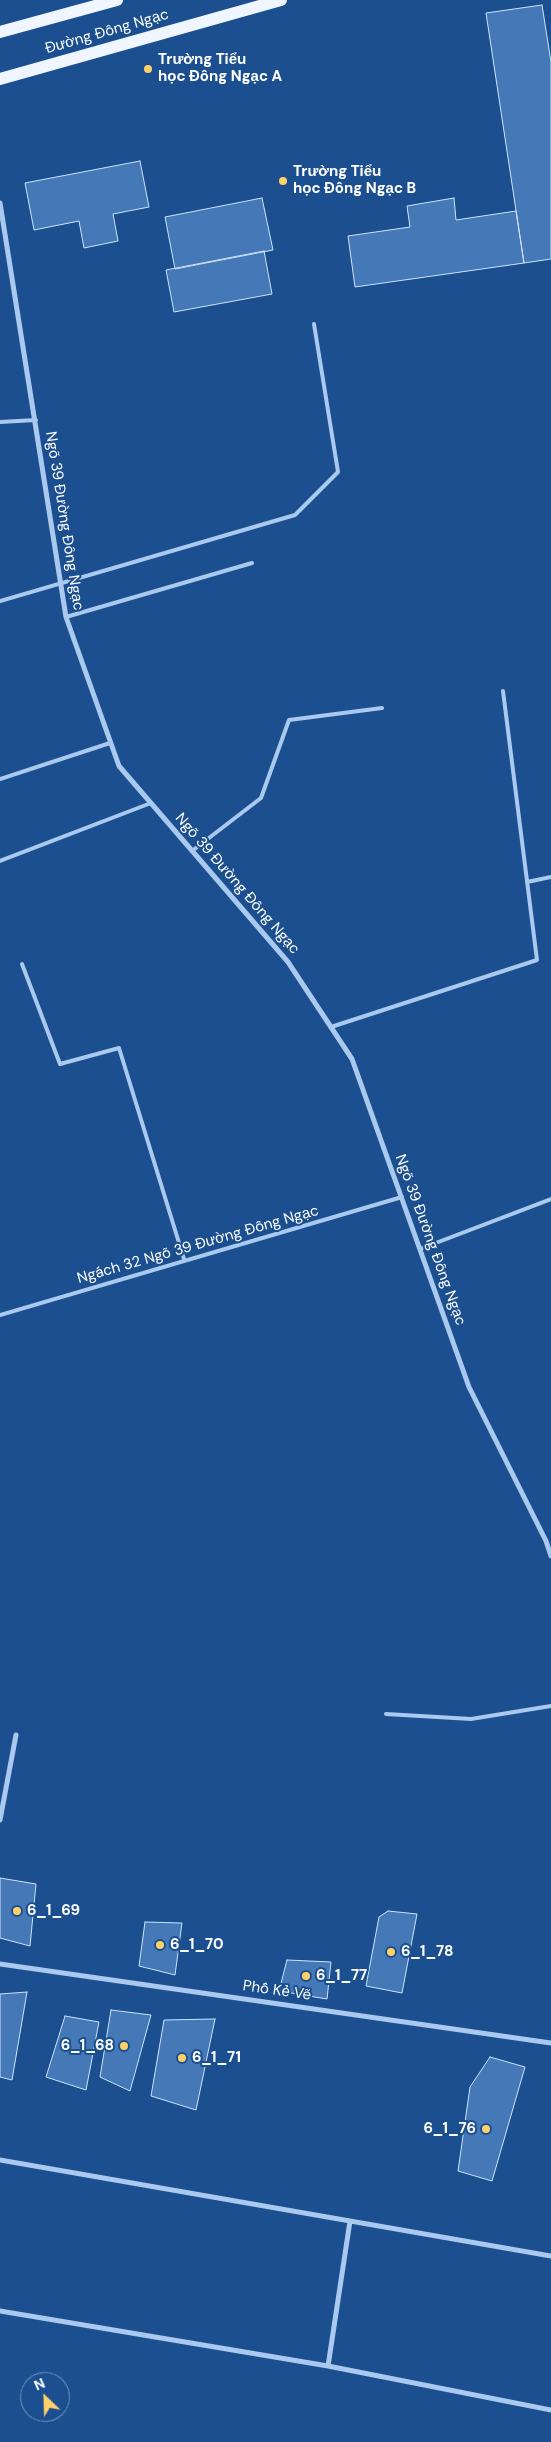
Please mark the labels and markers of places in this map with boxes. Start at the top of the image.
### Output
place label: Trường Tiểu học Đông Ngạc A [158,51,282,86]
marker: Trường Tiểu học Đông Ngạc A [142,63,154,75]
place label: Trường Tiểu học Đông Ngạc B [293,163,416,198]
marker: Trường Tiểu học Đông Ngạc B [277,175,289,187]
place label: 6_1_69 [27,1902,80,1920]
marker: 6_1_69 [11,1905,23,1917]
place label: 6_1_70 [170,1936,224,1954]
marker: 6_1_70 [154,1939,166,1951]
place label: 6_1_78 [401,1943,454,1961]
marker: 6_1_78 [385,1946,397,1958]
place label: 6_1_77 [316,1967,367,1985]
marker: 6_1_77 [300,1970,312,1982]
place label: 6_1_68 [61,2037,114,2055]
marker: 6_1_68 [118,2040,130,2052]
place label: 6_1_71 [192,2049,241,2067]
marker: 6_1_71 [176,2052,188,2064]
place label: 6_1_76 [424,2120,476,2138]
marker: 6_1_76 [480,2123,492,2135]

